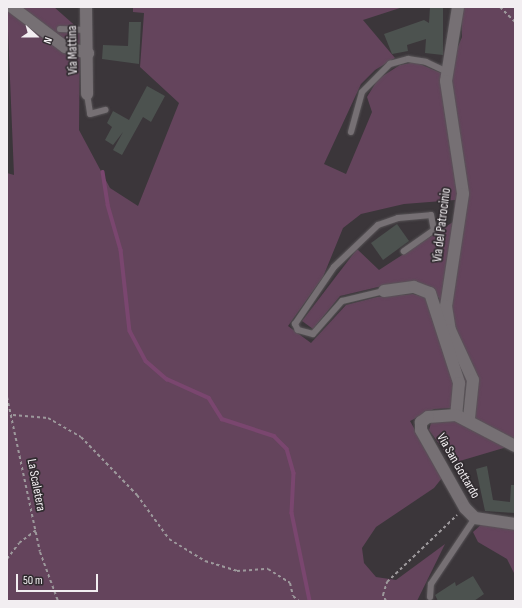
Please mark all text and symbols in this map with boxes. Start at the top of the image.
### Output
north arrow [16,16,56,56]
street label: Via Mattina [65,25,81,75]
text: N [41,35,55,46]
street label: Via del Patrocinio [430,187,454,263]
street label: Via San Gottardo [433,431,483,501]
street label: La Scaletera [23,458,49,512]
scale bar [18,566,100,592]
text: 50 m [23,573,43,588]

